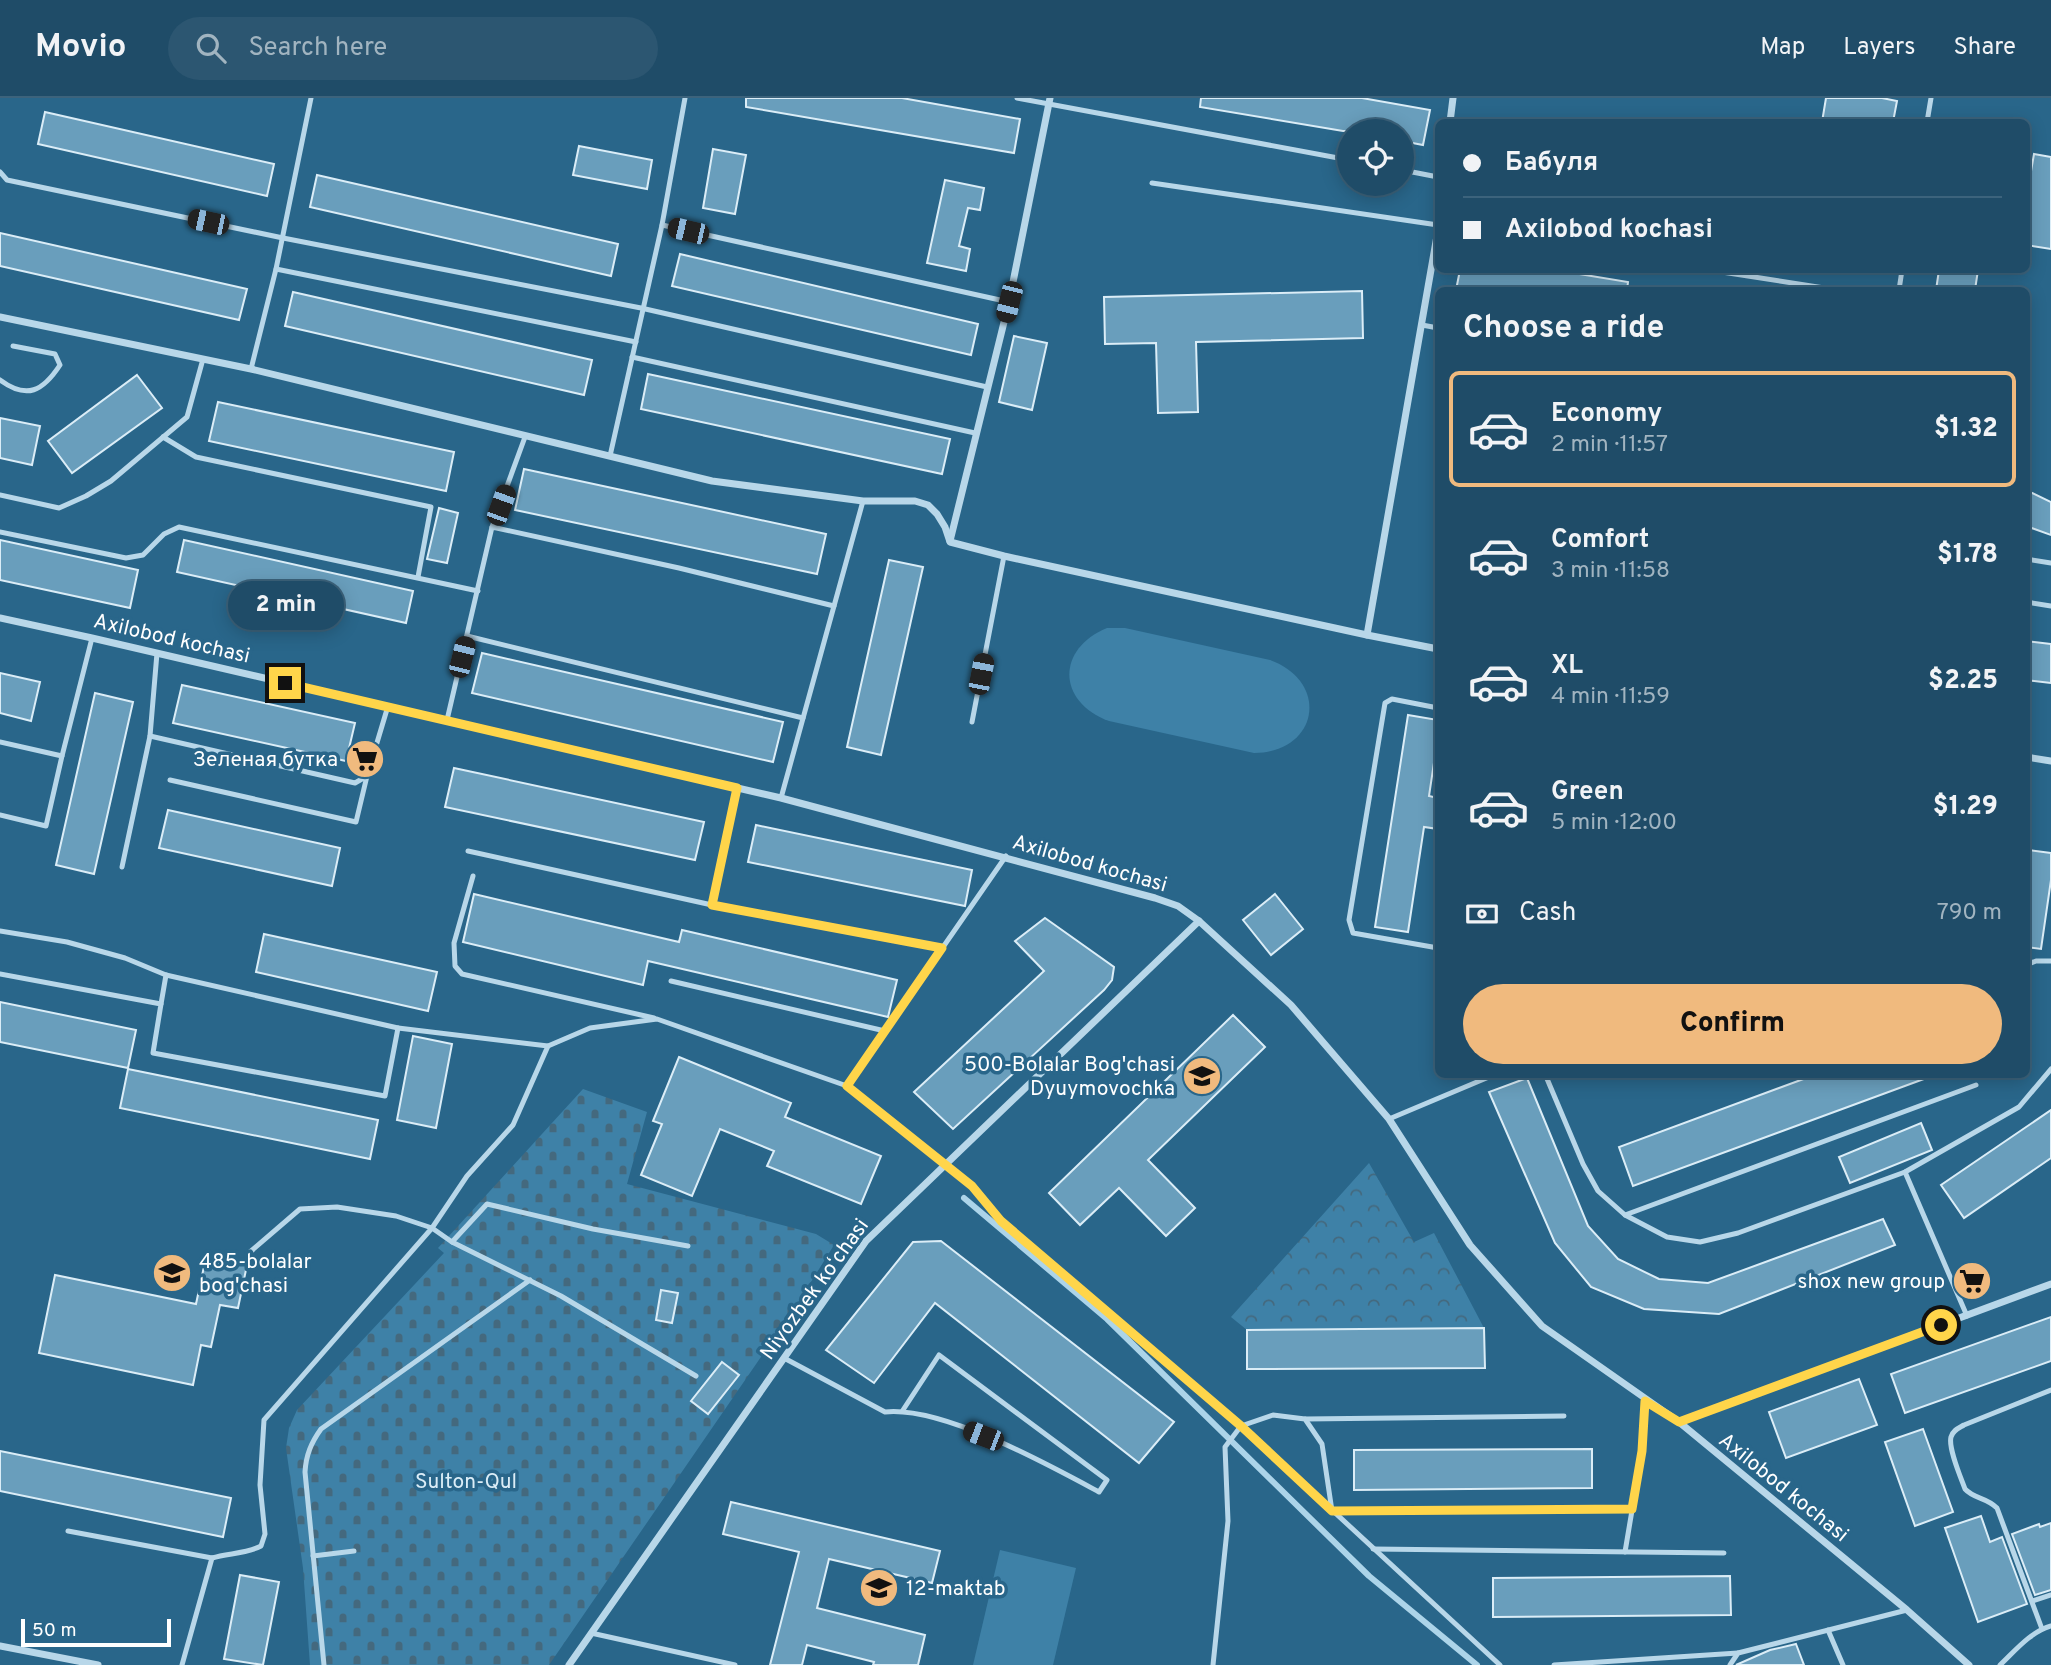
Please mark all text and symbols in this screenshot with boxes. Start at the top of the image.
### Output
search box [168,17,658,80]
text: Movio [35,27,126,69]
icon: search [192,29,230,67]
text: Search here [248,32,387,65]
text: Map [1760,33,1805,63]
text: Layers [1843,33,1915,63]
text: Share [1953,33,2016,63]
map controls [1337,119,1414,196]
button: locate [1337,119,1414,196]
text: Бабуля [1505,147,1598,180]
car [186,207,231,237]
text: Axilobod kochasi [1505,214,1713,247]
car [666,216,711,246]
car [994,279,1025,325]
text: Choose a ride [1463,309,1664,349]
icon: car [1467,398,1530,461]
text: Economy [1551,398,1662,431]
text: $1.32 [1934,413,1998,446]
text: 2 min · 11:57 [1551,431,1668,460]
car [484,482,519,528]
icon: car [1467,524,1530,587]
text: Comfort [1551,524,1649,557]
text: $1.78 [1937,539,1998,572]
text: 3 min · 11:58 [1551,557,1670,586]
callout: 2 min [227,582,343,630]
text: 2 min [256,591,316,620]
street label: Axilobod kochasi [91,608,253,671]
car [447,634,478,680]
icon: car [1467,650,1530,713]
text: XL [1551,650,1583,683]
car [967,651,996,697]
text: $2.25 [1928,665,1998,698]
route end [269,667,301,699]
text: 4 min · 11:59 [1551,683,1670,712]
supermarket icon: Зеленая бутка [344,738,386,780]
place label: Зеленая бутка [193,747,338,774]
icon: car [1467,776,1530,839]
text: Green [1551,776,1624,809]
text: $1.29 [1933,791,1998,824]
text: 5 min · 12:00 [1551,809,1677,838]
street label: Axilobod kochasi [1009,829,1170,899]
icon: cash [1463,895,1501,933]
text: Cash [1519,897,1576,930]
text: 790 m [1937,899,2002,928]
button: Confirm [1463,984,2002,1064]
place label: 500-Bolalar Bog'chasi Dyuymovochka [964,1052,1175,1103]
school or university icon: 500-Bolalar Bog'chasi Dyuymovochka [1181,1055,1223,1097]
street label: Niyozbek koʻchasi [755,1214,876,1366]
place label: 485-bolalar bog'chasi [199,1249,312,1300]
school or university icon: 485-bolalar bog'chasi [151,1252,193,1294]
supermarket icon: shox new group [1951,1260,1993,1302]
place label: shox new group [1798,1269,1945,1296]
route start [1925,1309,1957,1341]
car [960,1419,1007,1453]
street label: Axilobod kochasi [1712,1427,1854,1549]
park label: Sulton-Qul [415,1469,517,1496]
school or university icon: 12-maktab [858,1567,900,1609]
place label: 12-maktab [906,1576,1005,1603]
scale bar [21,1616,172,1648]
text: 50 m [32,1619,77,1643]

